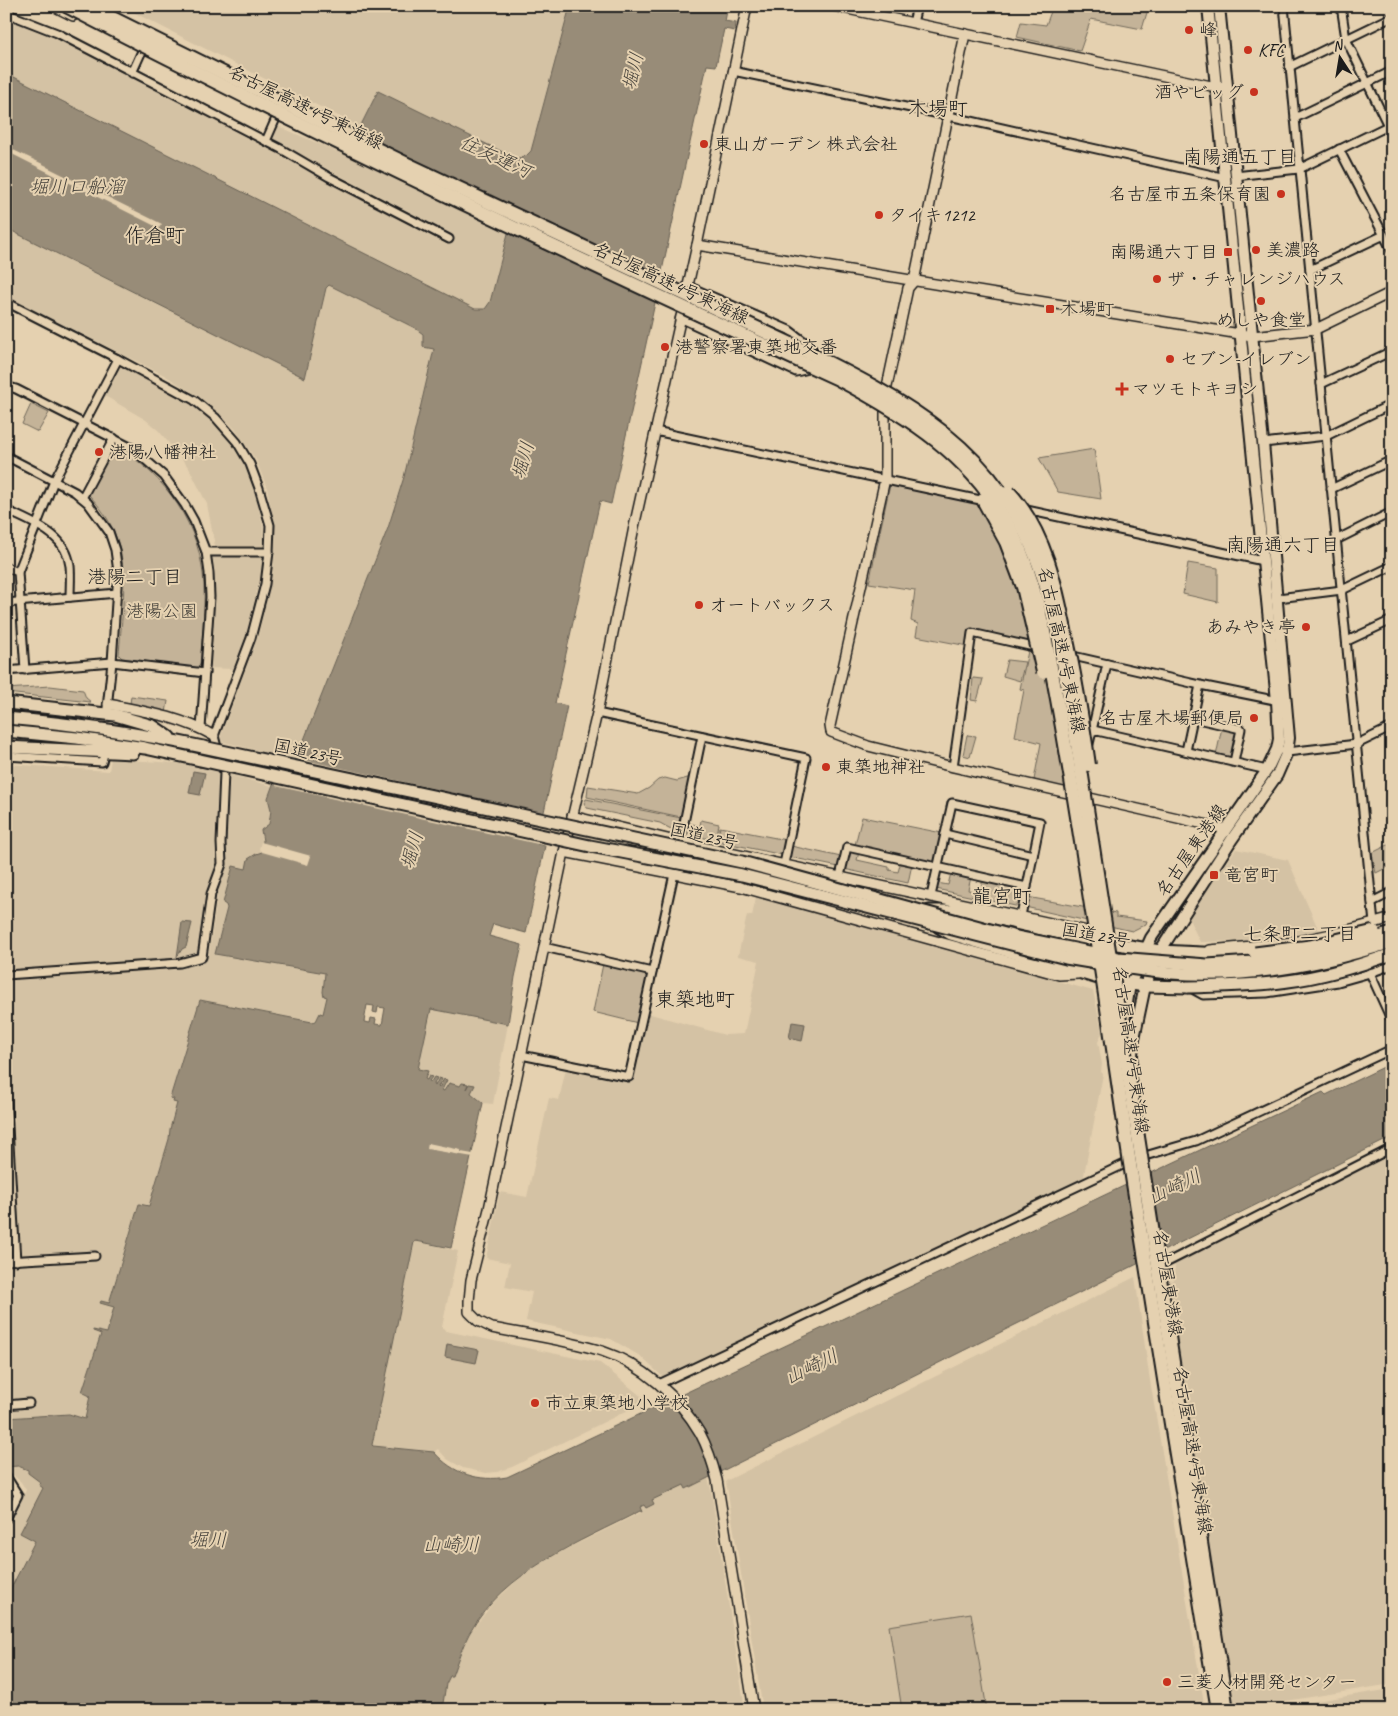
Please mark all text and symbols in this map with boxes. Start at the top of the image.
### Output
place label: 峰 [1199,19,1217,41]
marker: 峰 [1183,24,1195,36]
north arrow [1316,32,1366,82]
text: N [1331,36,1346,55]
place label: KFC [1258,39,1287,61]
marker: KFC [1242,44,1254,56]
water label: 堀川 [617,50,649,93]
street label: 名古屋高速4号東海線 [225,60,387,154]
place label: 酒やビッグ [1154,81,1244,103]
marker: 酒やビッグ [1248,86,1260,98]
district label: 木場町 [908,96,968,121]
water label: 住友運河 [456,130,538,185]
place label: 東山ガーデン 株式会社 [714,133,898,155]
marker: 東山ガーデン 株式会社 [698,138,710,150]
district label: 南陽通五丁目 [1183,145,1297,169]
water label: 堀川口船溜 [29,175,126,199]
place label: 名古屋市五条保育園 [1109,183,1271,205]
marker: 名古屋市五条保育園 [1275,188,1287,200]
place label: タイキ1212 [889,204,977,226]
marker: タイキ1212 [873,209,885,221]
district label: 作倉町 [125,223,185,248]
street label: 名古屋高速4号東海線 [589,237,753,329]
place label: 美濃路 [1266,239,1320,261]
place label: 南陽通六丁目 [1110,241,1218,263]
marker: 美濃路 [1250,244,1262,256]
marker: 南陽通六丁目 [1222,246,1234,258]
place label: ザ・チャレンジハウス [1167,268,1346,290]
marker: ザ・チャレンジハウス [1151,273,1163,285]
marker: めしや食堂 [1255,295,1267,307]
place label: 木場町 [1060,298,1114,320]
marker: 木場町 [1044,303,1056,315]
place label: めしや食堂 [1216,309,1306,331]
place label: 港警察署東築地交番 [675,336,837,358]
marker: 港警察署東築地交番 [659,341,671,353]
place label: セブン-イレブン [1180,348,1312,370]
marker: セブン-イレブン [1164,353,1176,365]
place label: マツモトキヨシ [1132,378,1258,400]
marker: マツモトキヨシ [1116,383,1128,395]
water label: 堀川 [506,439,540,482]
place label: 港陽八幡神社 [109,441,217,463]
marker: 港陽八幡神社 [93,446,105,458]
district label: 南陽通六丁目 [1226,533,1340,557]
district label: 港陽二丁目 [87,565,183,589]
street label: 名古屋高速4号東海線 [1034,565,1090,735]
place label: オートバックス [709,594,835,616]
marker: オートバックス [693,599,705,611]
park label: 港陽公園 [126,600,198,622]
place label: あみやき亭 [1206,616,1296,638]
marker: あみやき亭 [1300,621,1312,633]
place label: 名古屋木場郵便局 [1100,707,1244,729]
marker: 名古屋木場郵便局 [1248,712,1260,724]
street label: 国道23号 [271,734,345,770]
place label: 東築地神社 [836,756,926,778]
marker: 東築地神社 [820,761,832,773]
street label: 名古屋東港線 [1151,799,1231,901]
street label: 国道23号 [667,818,741,854]
water label: 堀川 [395,829,429,872]
place label: 竜宮町 [1224,864,1278,886]
marker: 竜宮町 [1208,869,1220,881]
district label: 龍宮町 [972,884,1032,909]
street label: 国道23号 [1060,918,1132,952]
district label: 七条町二丁目 [1243,922,1357,946]
street label: 名古屋高速4号東海線 [1108,964,1154,1136]
district label: 東築地町 [655,987,735,1012]
water label: 山崎川 [1144,1164,1205,1210]
street label: 名古屋東港線 [1149,1228,1187,1338]
water label: 山崎川 [781,1344,842,1390]
street label: 名古屋高速4号東海線 [1169,1364,1217,1536]
place label: 市立東築地小学校 [545,1392,689,1414]
marker: 市立東築地小学校 [529,1397,541,1409]
water label: 堀川 [189,1528,227,1552]
water label: 山崎川 [422,1533,480,1557]
place label: 三菱人材開発センター [1177,1671,1356,1693]
marker: 三菱人材開発センター [1161,1676,1173,1688]

